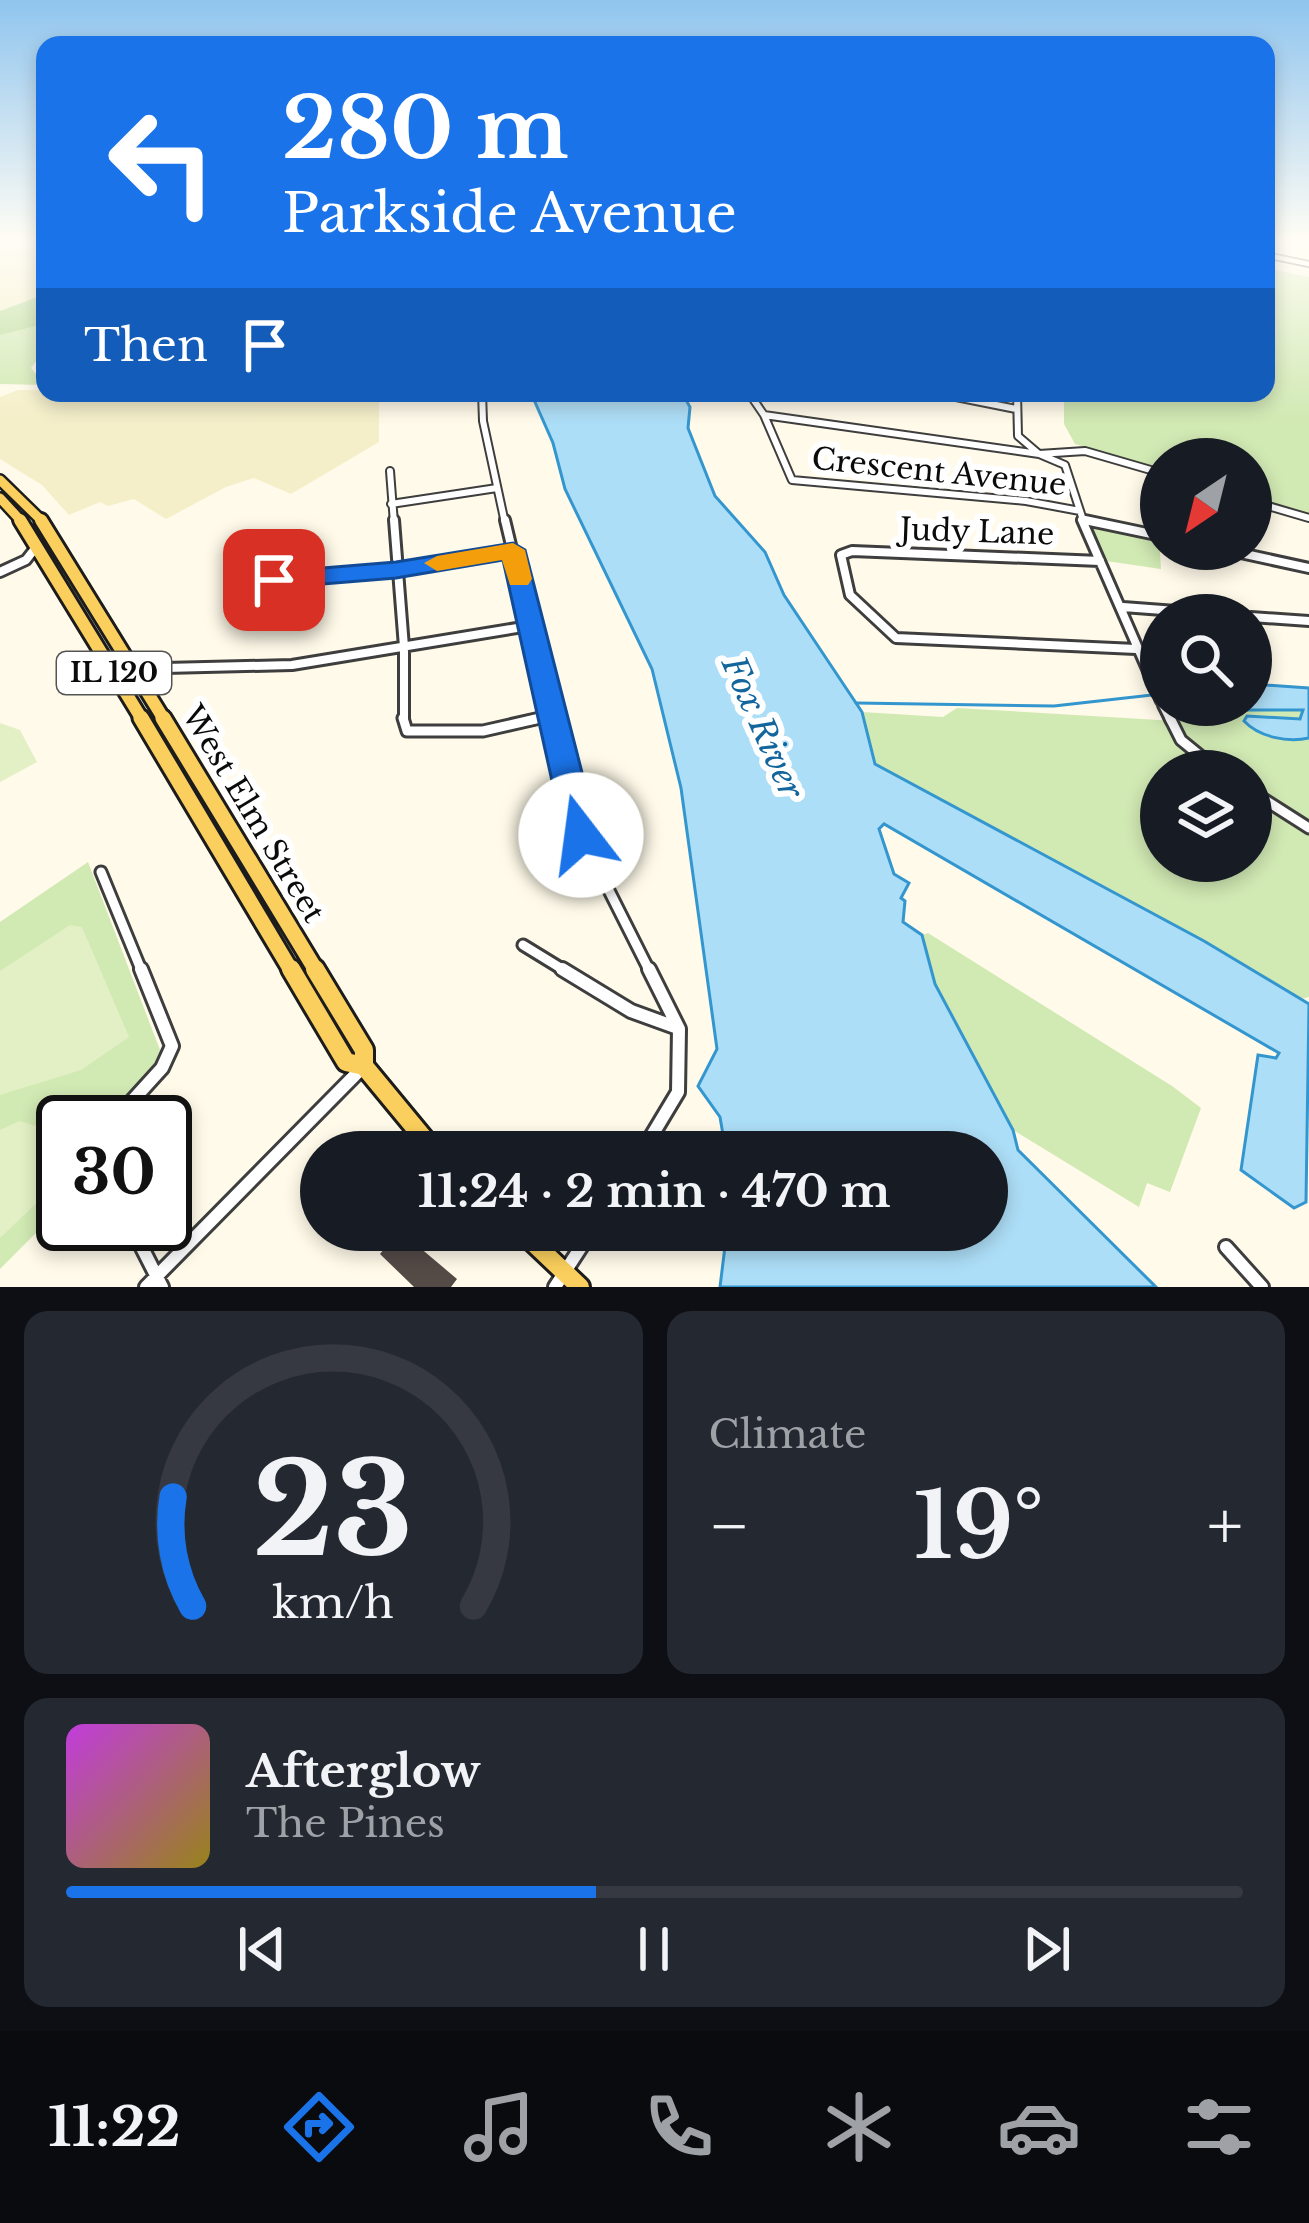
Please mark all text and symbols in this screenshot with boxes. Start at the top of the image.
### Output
text: 280 m [282,77,569,181]
icon: left [84,84,240,240]
text: Parkside Avenue [282,180,737,247]
icon: arrive [232,312,298,378]
text: Then [84,317,208,373]
north arrow [1140,438,1272,570]
map controls [1140,438,1272,882]
street label: Crescent Avenue [810,440,1068,503]
street label: Judy Lane [895,510,1055,553]
pin [223,529,325,631]
icon: arrive [241,547,307,613]
button: search [1140,594,1272,726]
water label: Fox River [713,649,813,806]
road number: IL 120 [57,652,171,694]
street label: West Elm Street [174,698,333,929]
button: layers [1140,750,1272,882]
position arrow [518,772,644,898]
speed limit sign: 30 [36,1095,192,1251]
text: 11:24 · 2 min · 470 m [417,1163,891,1219]
text: Climate [709,1410,866,1459]
text: 23 [253,1434,414,1589]
text: 19° [914,1471,1044,1582]
text: − [709,1485,750,1567]
text: + [1207,1485,1243,1567]
text: km/h [272,1575,394,1629]
text: Afterglow [246,1743,481,1799]
text: The Pines [246,1799,445,1848]
icon: previous [229,1916,295,1982]
icon: pause [621,1916,687,1982]
icon: next [1014,1916,1080,1982]
icon: directions [277,2085,361,2169]
icon: music [457,2085,541,2169]
icon: phone [637,2085,721,2169]
icon: climate [817,2085,901,2169]
icon: car [997,2085,1081,2169]
icon: filters [1177,2085,1261,2169]
text: 11:22 [48,2094,181,2161]

